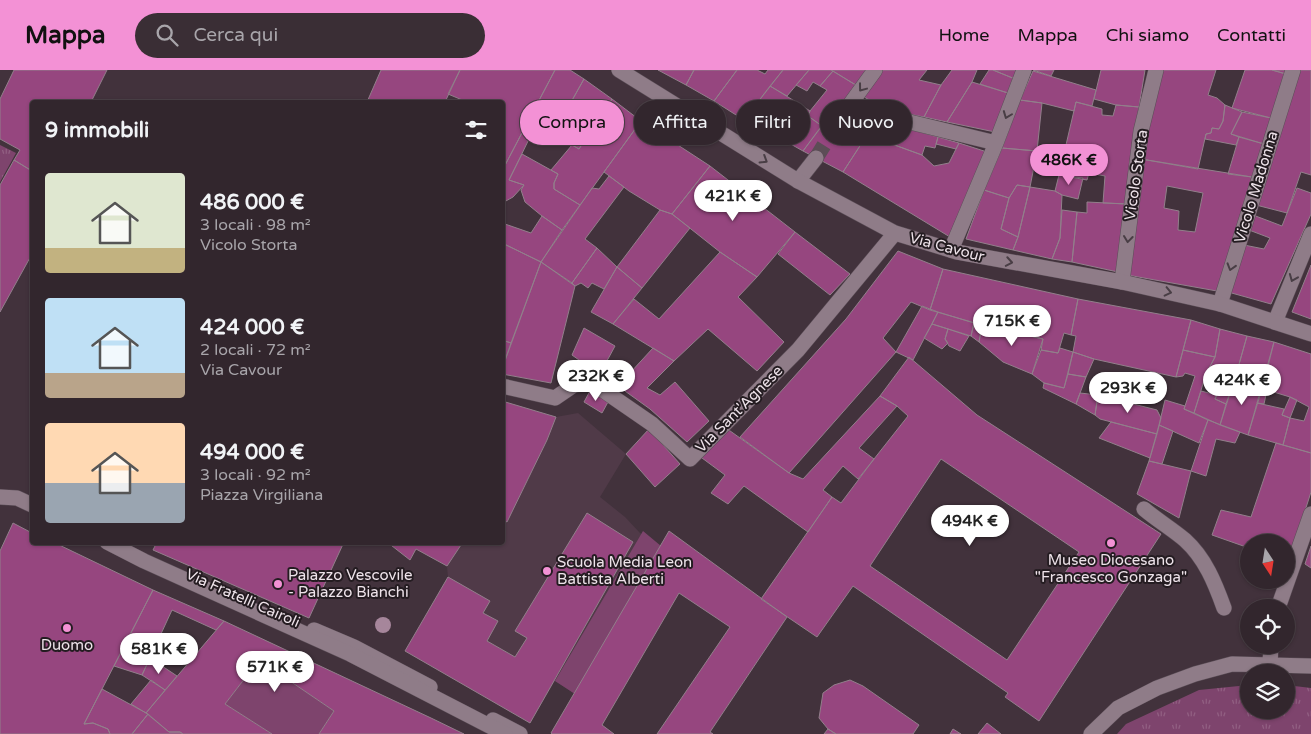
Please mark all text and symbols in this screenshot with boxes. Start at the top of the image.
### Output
search box [135,13,485,58]
text: Mappa [25,21,105,50]
icon: search [153,21,181,49]
text: Cerca qui [193,24,278,46]
text: Home [938,24,989,46]
text: Mappa [1017,24,1078,46]
text: Chi siamo [1106,24,1189,46]
text: Contatti [1217,24,1286,46]
one-way arrow [859,82,867,91]
chip: Compra [520,100,624,145]
chip: Affitta [634,100,726,145]
chip: Filtri [736,100,810,145]
chip: Nuovo [820,100,912,145]
one-way arrow [1003,111,1013,119]
icon: filters [462,116,490,144]
text: 9 immobili [45,118,149,143]
street label: Vicolo Storta [1121,129,1151,221]
street label: Vicolo Madonna [1230,129,1282,245]
pin: 486K € [1028,144,1110,186]
text: 486K € [1041,150,1097,170]
one-way arrow [759,154,768,164]
pin: 421K € [692,180,774,222]
text: 421K € [705,186,761,206]
text: 486 000 € [200,190,304,215]
icon: home [85,193,145,253]
text: 3 locali · 98 m² [200,215,311,235]
street label: Via Cavour [908,228,987,266]
text: Vicolo Storta [200,235,297,255]
one-way arrow [1123,235,1134,243]
one-way arrow [1004,256,1013,266]
one-way arrow [1227,262,1237,271]
one-way arrow [1289,273,1299,282]
one-way arrow [1164,286,1173,297]
pin: 715K € [971,304,1053,347]
text: 715K € [984,311,1040,331]
text: 424 000 € [200,315,304,340]
icon: home [85,318,145,378]
text: 2 locali · 72 m² [200,340,311,360]
text: Via Cavour [200,360,282,380]
pin: 232K € [555,360,637,402]
street label: Via Sant'Agnese [692,362,786,456]
pin: 424K € [1201,364,1283,406]
text: 232K € [568,366,624,386]
text: 424K € [1214,370,1270,390]
pin: 293K € [1087,372,1169,414]
text: 293K € [1100,378,1156,398]
text: 494 000 € [200,440,304,465]
icon: home [85,443,145,503]
text: 3 locali · 92 m² [200,465,311,485]
text: Piazza Virgiliana [200,485,323,505]
pin: 494K € [929,504,1011,547]
text: 494K € [942,511,998,531]
north arrow [1240,534,1295,589]
map controls [1240,534,1295,719]
marker: Museo Diocesano "Francesco Gonzaga" [1105,537,1117,549]
place label: Museo Diocesano "Francesco Gonzaga" [1035,551,1187,586]
place label: Scuola Media Leon Battista Alberti [557,553,692,588]
street label: Via Fratelli Cairoli [183,565,303,631]
marker: Scuola Media Leon Battista Alberti [541,565,553,577]
place label: Palazzo Vescovile - Palazzo Bianchi [288,566,412,601]
marker: Palazzo Vescovile - Palazzo Bianchi [272,578,284,590]
button: locate [1240,599,1295,654]
marker: Duomo [61,622,73,634]
pin: 581K € [118,632,200,675]
place label: Duomo [41,636,93,654]
text: 581K € [131,639,187,659]
pin: 571K € [234,650,316,693]
text: 571K € [247,657,303,677]
button: layers [1240,664,1295,719]

